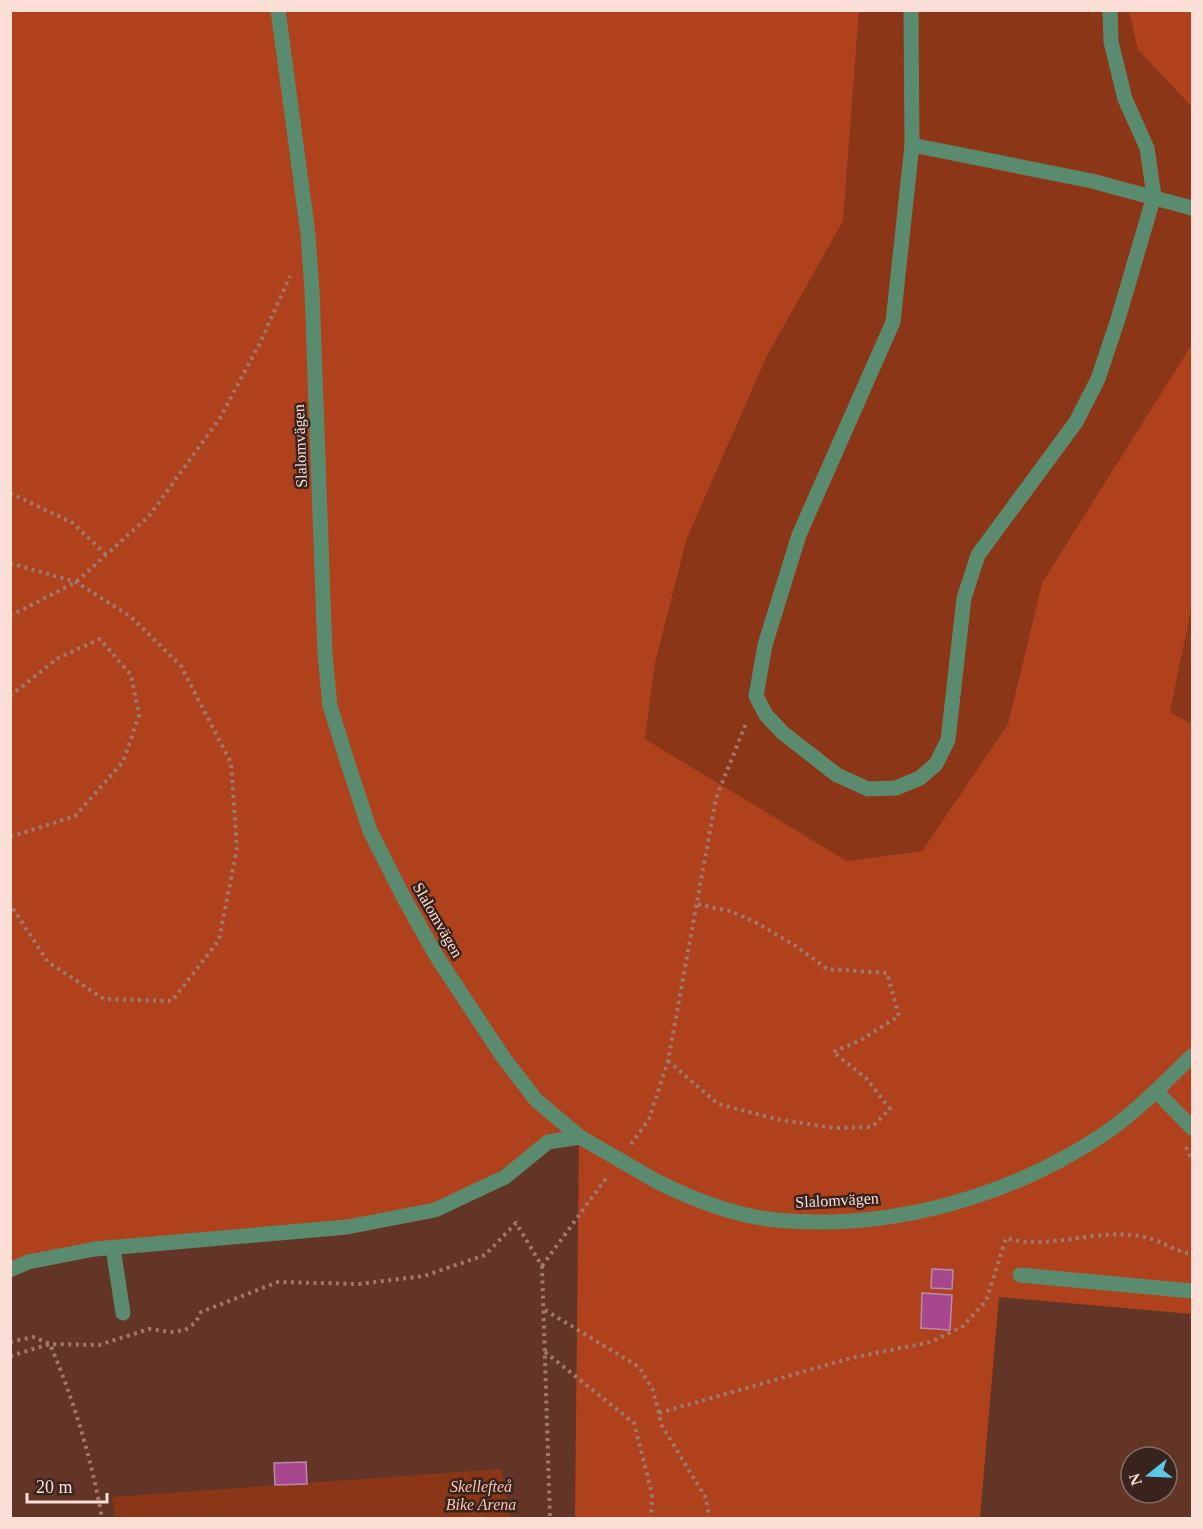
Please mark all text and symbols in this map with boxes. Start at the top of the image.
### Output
street label: Slalomvägen [290,404,311,488]
street label: Slalomvägen [409,880,466,961]
street label: Slalomvägen [795,1189,879,1212]
north arrow [1119,1445,1179,1505]
scale bar [27,1466,106,1504]
text: N [1125,1471,1145,1488]
text: 20 m [36,1477,73,1497]
park label: Skellefteå Bike Arena [446,1478,516,1513]

